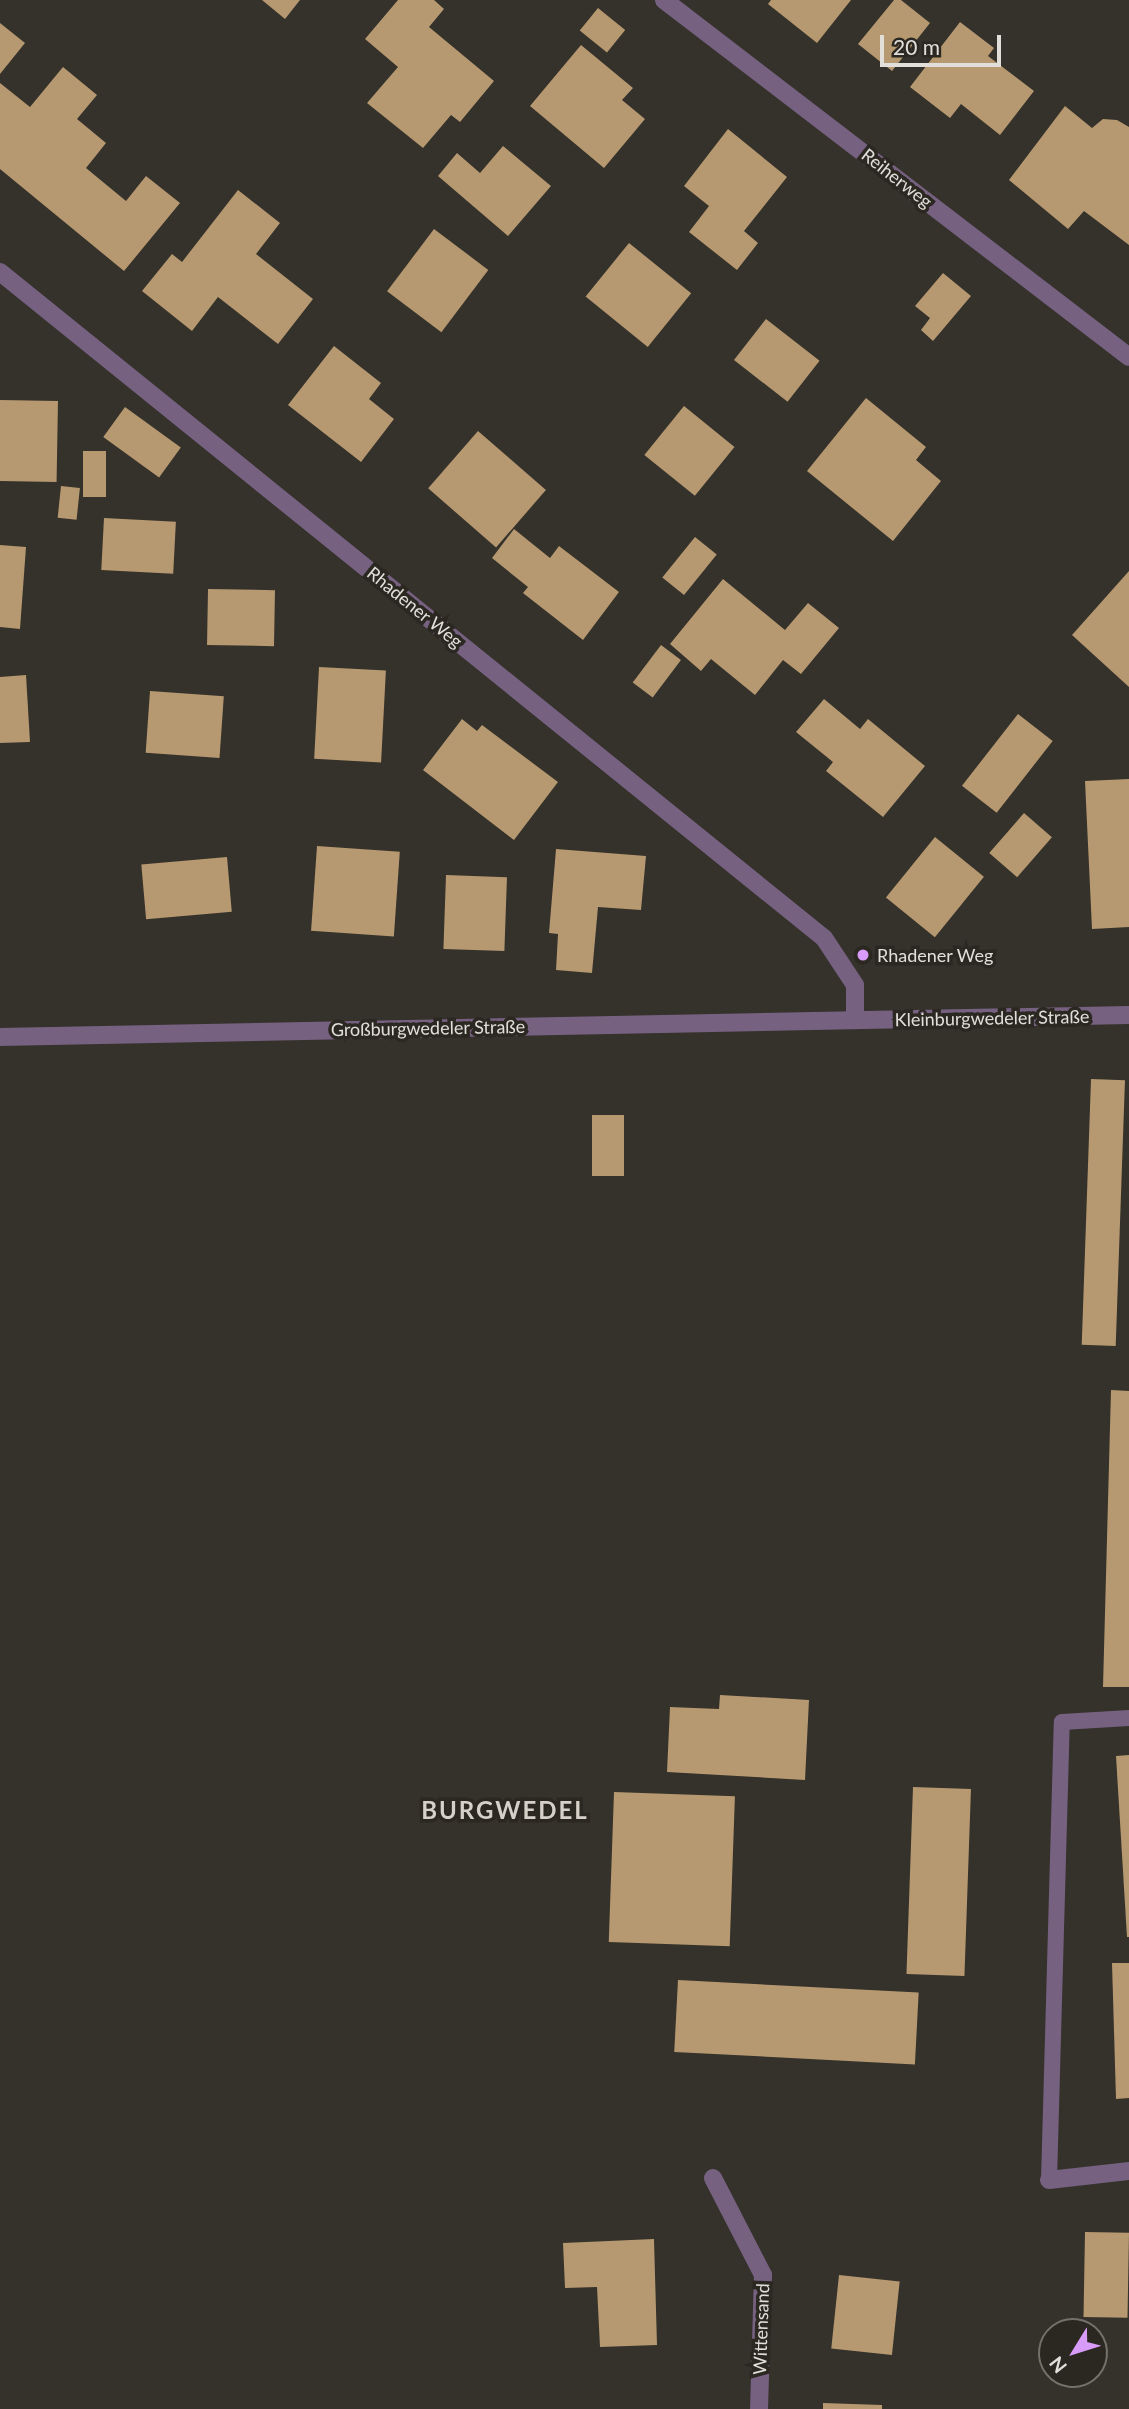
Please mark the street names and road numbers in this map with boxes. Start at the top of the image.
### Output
street label: Reiherweg [857,144,937,212]
street label: Rhadener Weg [363,562,467,652]
street label: Kleinburgwedeler Straße [894,1006,1090,1030]
street label: Großburgwedeler Straße [330,1016,526,1040]
street label: Wittensand [749,2283,773,2375]

